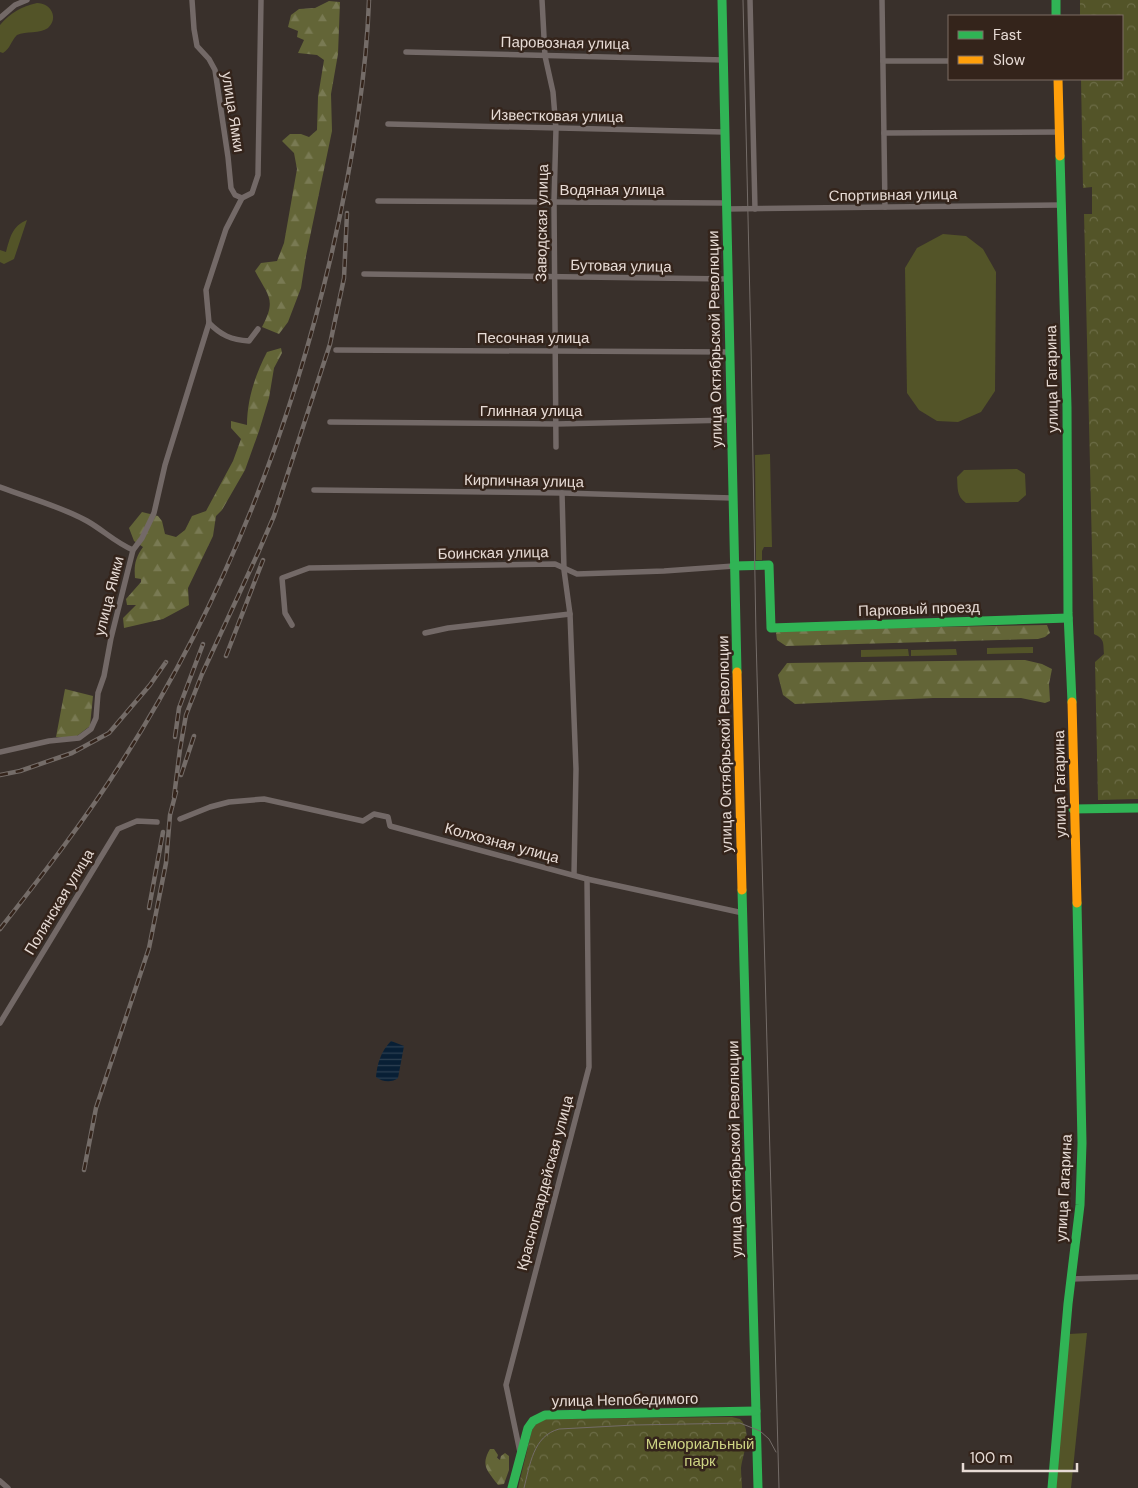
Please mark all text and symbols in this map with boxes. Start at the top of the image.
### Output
legend [948,15,1123,80]
text: Fast [993,25,1022,45]
street label: Паровозная улица [501,32,630,54]
text: Slow [993,50,1026,70]
street label: улица Ямки [217,70,249,154]
street label: Известковая улица [490,105,624,127]
street label: Заводская улица [531,163,553,282]
street label: Водяная улица [560,180,665,200]
street label: Спортивная улица [829,184,958,206]
street label: улица Октябрьской Революции [703,230,727,448]
street label: Бутовая улица [570,255,673,277]
street label: улица Гагарина [1041,324,1063,433]
street label: Песочная улица [477,328,590,348]
street label: Глинная улица [480,401,583,421]
street label: Кирпичная улица [464,470,585,492]
street label: Боинская улица [437,542,549,564]
street label: улица Ямки [89,554,129,638]
street label: Парковый проезд [858,597,980,621]
street label: улица Октябрьской Революции [713,635,737,853]
street label: улица Гагарина [1049,729,1071,838]
street label: Колхозная улица [442,818,562,868]
street label: Полянская улица [20,845,99,959]
street label: улица Октябрьской Революции [723,1040,747,1258]
street label: Красногвардейская улица [512,1092,578,1273]
street label: улица Гагарина [1051,1133,1077,1242]
street label: улица Непобедимого [552,1389,698,1411]
park label: Мемориальный парк [646,1434,754,1471]
scale bar [963,1440,1077,1472]
text: 100 m [970,1448,1013,1468]

